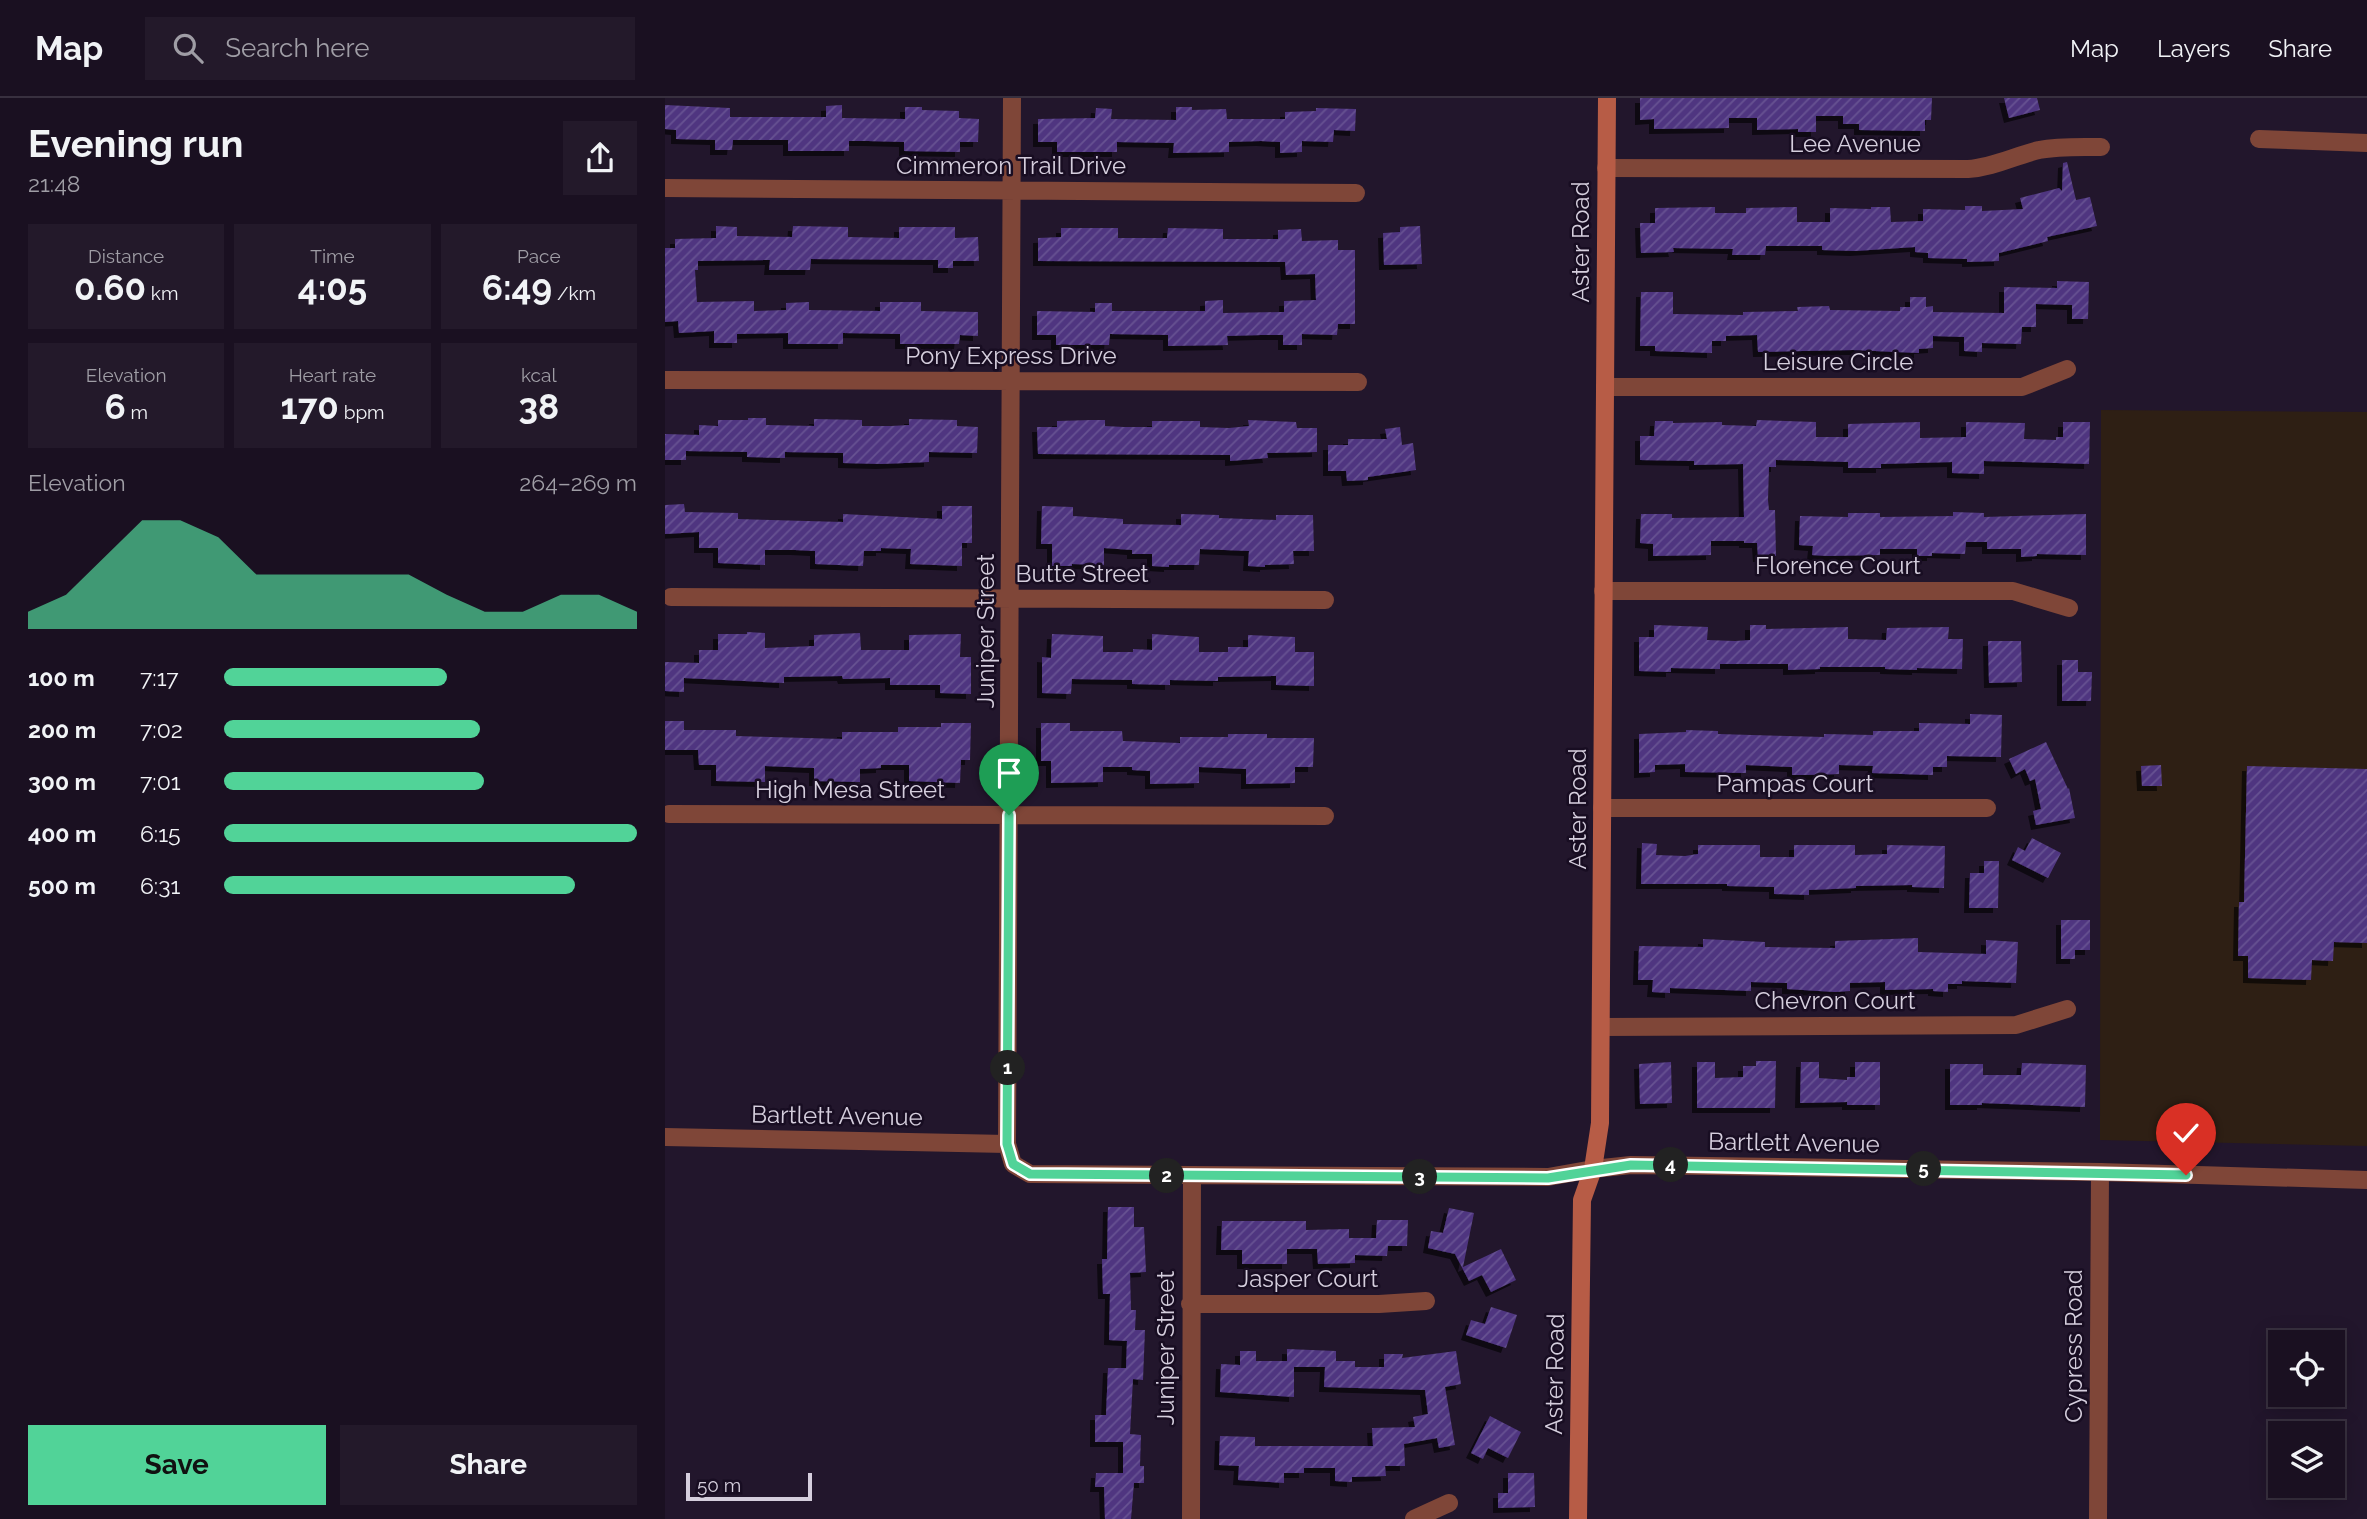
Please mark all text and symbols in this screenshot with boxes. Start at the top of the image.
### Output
search box [145,17,635,80]
text: Map [35,29,103,68]
icon: search [169,29,207,67]
text: Search here [225,33,370,63]
text: Map [2070,34,2119,63]
text: Layers [2157,34,2230,63]
text: Share [2268,34,2332,63]
text: Evening run [28,121,243,166]
button: share [563,121,637,195]
street label: Lee Avenue [1789,129,1921,158]
street label: Cimmeron Trail Drive [896,151,1126,180]
text: 21:48 [28,170,80,197]
street label: Aster Road [1566,181,1595,303]
text: Distance [88,245,164,267]
text: Time [310,245,355,267]
text: Pace [517,245,561,267]
text: 0.60 [74,267,146,308]
text: 4:05 [298,267,367,308]
text: 6:49 [482,267,552,308]
text: km [146,282,178,304]
text: /km [552,282,596,304]
street label: Pony Express Drive [905,341,1117,370]
street label: Leisure Circle [1763,347,1913,376]
text: Elevation [86,364,167,386]
text: Heart rate [289,364,376,386]
text: kcal [521,364,557,386]
text: 6 [104,386,126,427]
text: 170 [280,386,339,427]
text: 38 [518,386,559,427]
text: m [126,401,148,423]
text: bpm [339,401,385,423]
text: Elevation [28,469,126,496]
text: 264–269 m [519,469,637,496]
street label: Florence Court [1755,551,1921,580]
street label: Juniper Street [971,554,1000,708]
street label: Butte Street [1016,559,1148,588]
text: 100 m [28,664,95,691]
text: 7:17 [140,664,179,691]
text: 200 m [28,716,96,743]
text: 7:02 [140,716,183,743]
pin [979,743,1039,815]
street label: Aster Road [1563,748,1592,870]
icon: arrive [990,754,1028,792]
text: 300 m [28,768,96,795]
text: 7:01 [140,768,181,795]
street label: Pampas Court [1717,769,1874,798]
street label: High Mesa Street [755,775,945,804]
text: 400 m [28,820,96,847]
text: 6:15 [140,820,181,847]
text: 500 m [28,872,96,899]
text: 6:31 [140,872,180,899]
street label: Chevron Court [1755,986,1915,1015]
pin: 1 [991,1051,1025,1086]
text: 1 [1003,1056,1012,1078]
street label: Bartlett Avenue [751,1100,923,1131]
pin [2156,1103,2216,1175]
icon: check [2167,1114,2205,1152]
street label: Bartlett Avenue [1708,1127,1880,1158]
pin: 4 [1653,1148,1689,1182]
pin: 5 [1907,1152,1941,1186]
text: 4 [1665,1153,1676,1175]
text: 5 [1918,1157,1929,1179]
pin: 2 [1149,1158,1185,1194]
pin: 3 [1403,1160,1437,1194]
text: 2 [1161,1164,1172,1186]
text: 3 [1414,1165,1425,1187]
street label: Jasper Court [1238,1264,1378,1293]
street label: Cypress Road [2059,1269,2088,1423]
street label: Juniper Street [1151,1271,1180,1425]
street label: Aster Road [1539,1313,1570,1435]
map controls [2268,1330,2345,1498]
button: locate [2268,1330,2345,1407]
button: layers [2268,1421,2345,1498]
button: Save [28,1425,326,1505]
button: Share [340,1425,637,1505]
scale bar [686,1470,812,1502]
text: 50 m [697,1474,741,1496]

